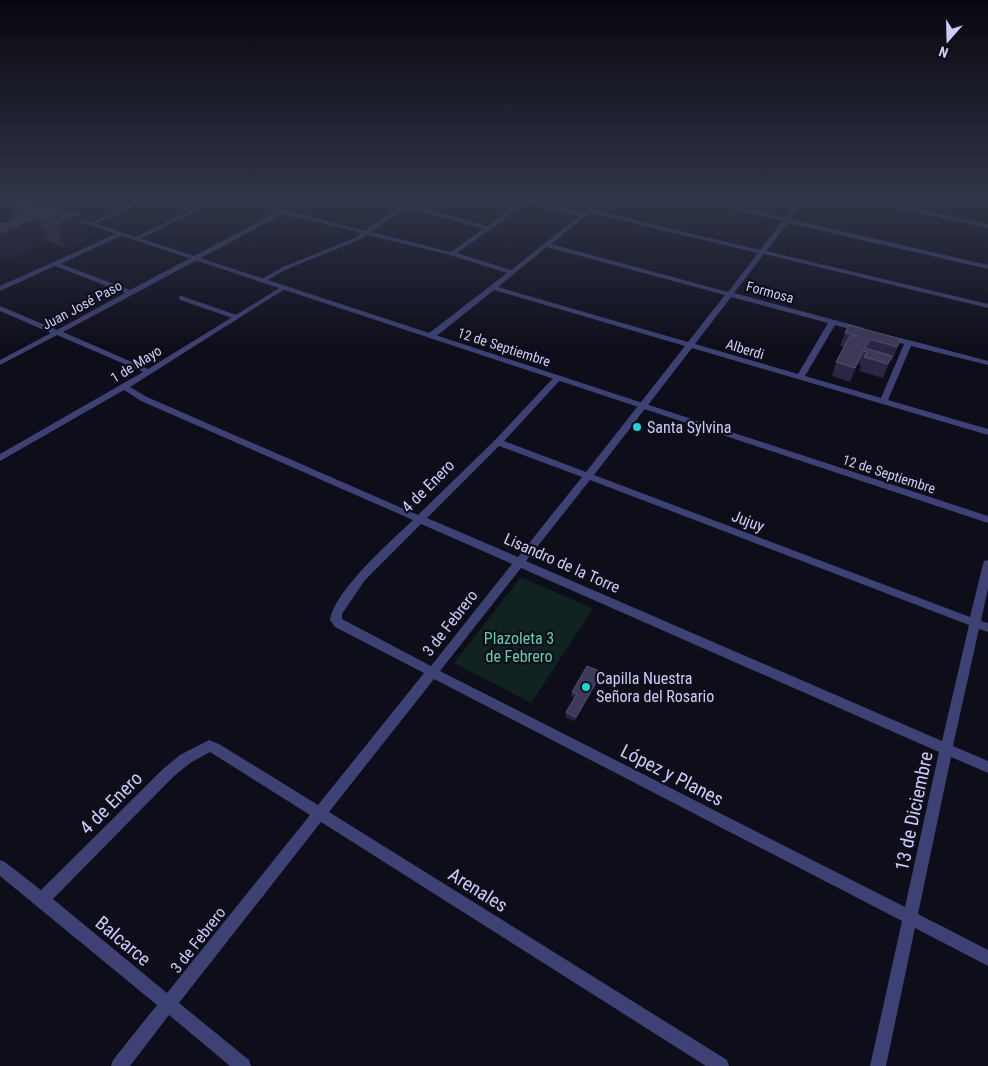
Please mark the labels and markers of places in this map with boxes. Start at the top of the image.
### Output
place label: Santa Sylvina [647,418,731,437]
marker: Santa Sylvina [631,421,643,433]
place label: Capilla Nuestra Señora del Rosario [596,669,714,706]
marker: Capilla Nuestra Señora del Rosario [580,681,592,693]

